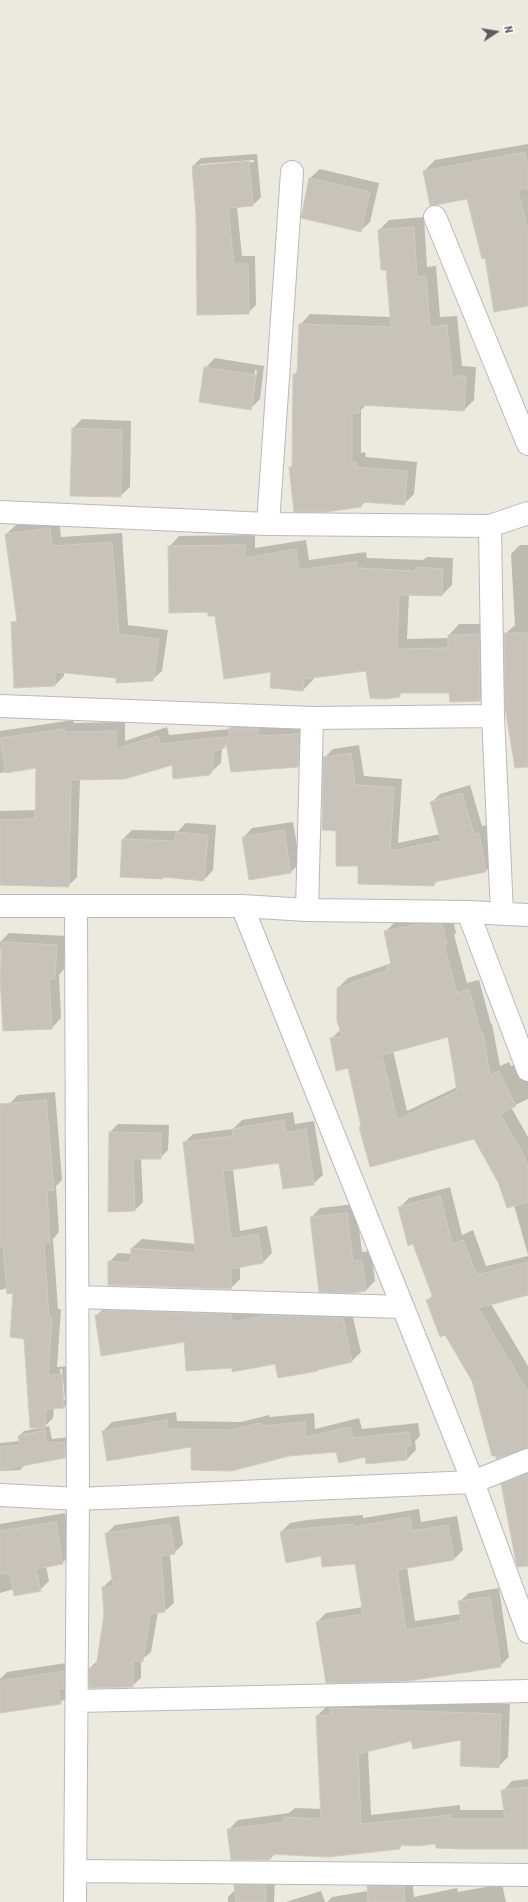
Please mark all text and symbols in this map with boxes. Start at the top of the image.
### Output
north arrow [476,12,516,52]
text: N [501,25,515,34]

